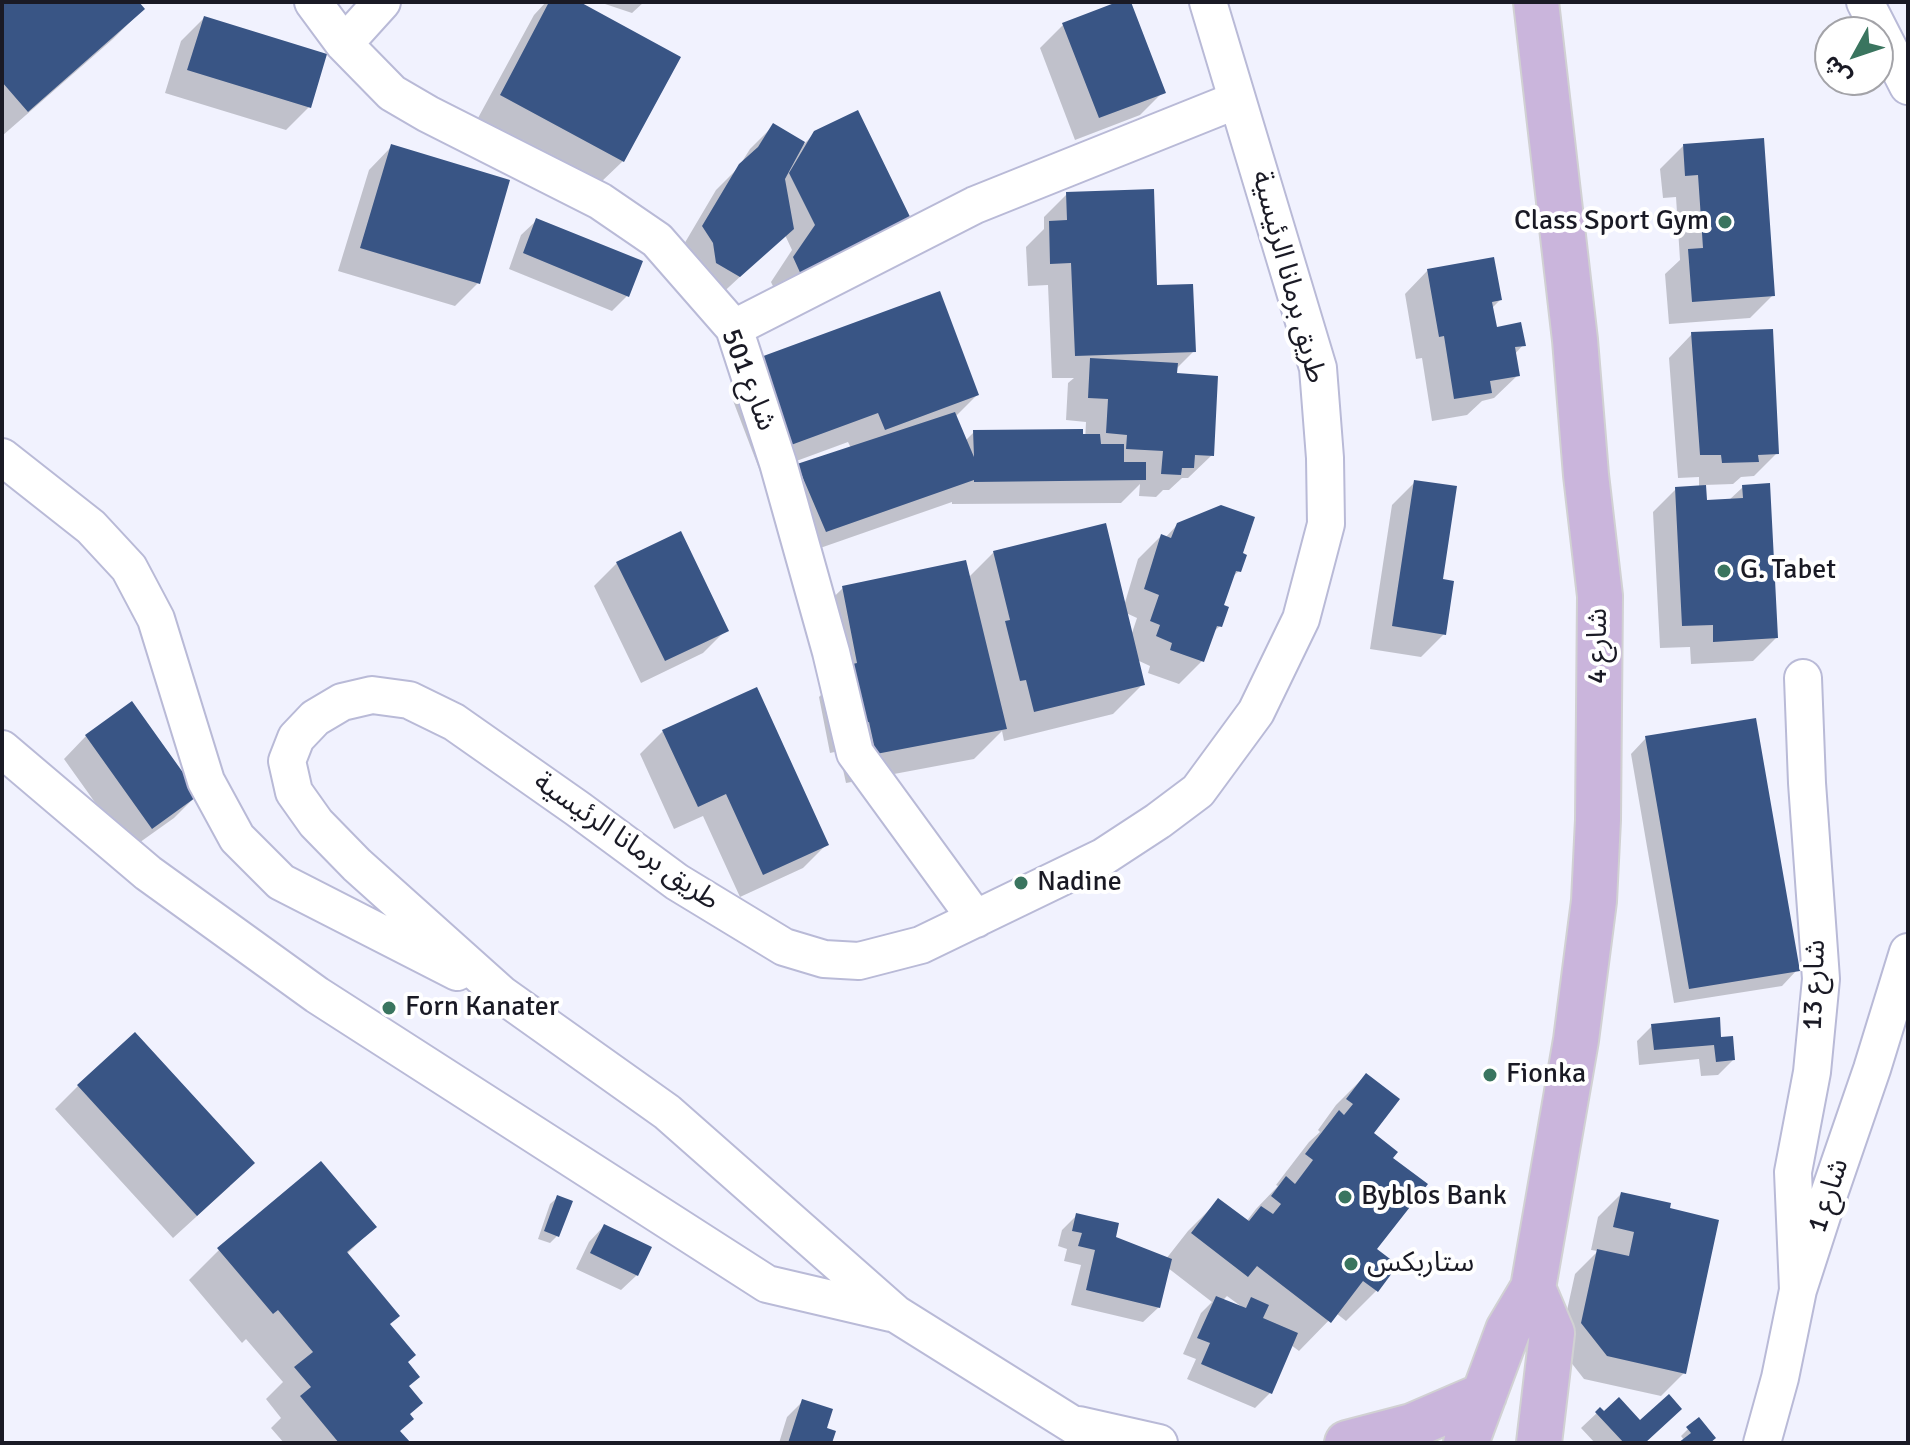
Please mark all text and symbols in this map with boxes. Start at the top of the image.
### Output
north arrow [1814,16,1894,96]
text: ش [1817,50,1857,91]
street label: طريق برمانا الرئيسية [1243,167,1333,387]
place label: Class Sport Gym [1514,205,1709,239]
marker: Class Sport Gym [1716,213,1734,231]
street label: شارع 501 [713,324,783,436]
place label: G. Tabet [1740,554,1836,588]
marker: G. Tabet [1715,562,1733,580]
street label: شارع 4 [1582,608,1616,684]
street label: طريق برمانا الرئيسية [527,766,725,918]
place label: Nadine [1037,866,1122,900]
marker: Nadine [1012,874,1030,892]
street label: شارع 13 [1797,939,1833,1031]
place label: Forn Kanater [405,991,559,1025]
marker: Forn Kanater [380,999,398,1017]
place label: Fionka [1506,1058,1586,1092]
marker: Fionka [1481,1066,1499,1084]
street label: شارع 1 [1801,1155,1857,1237]
place label: Byblos Bank [1361,1180,1507,1214]
marker: Byblos Bank [1336,1188,1354,1206]
place label: ستاربكس [1367,1247,1474,1281]
marker: ستاربكس [1342,1255,1360,1273]

